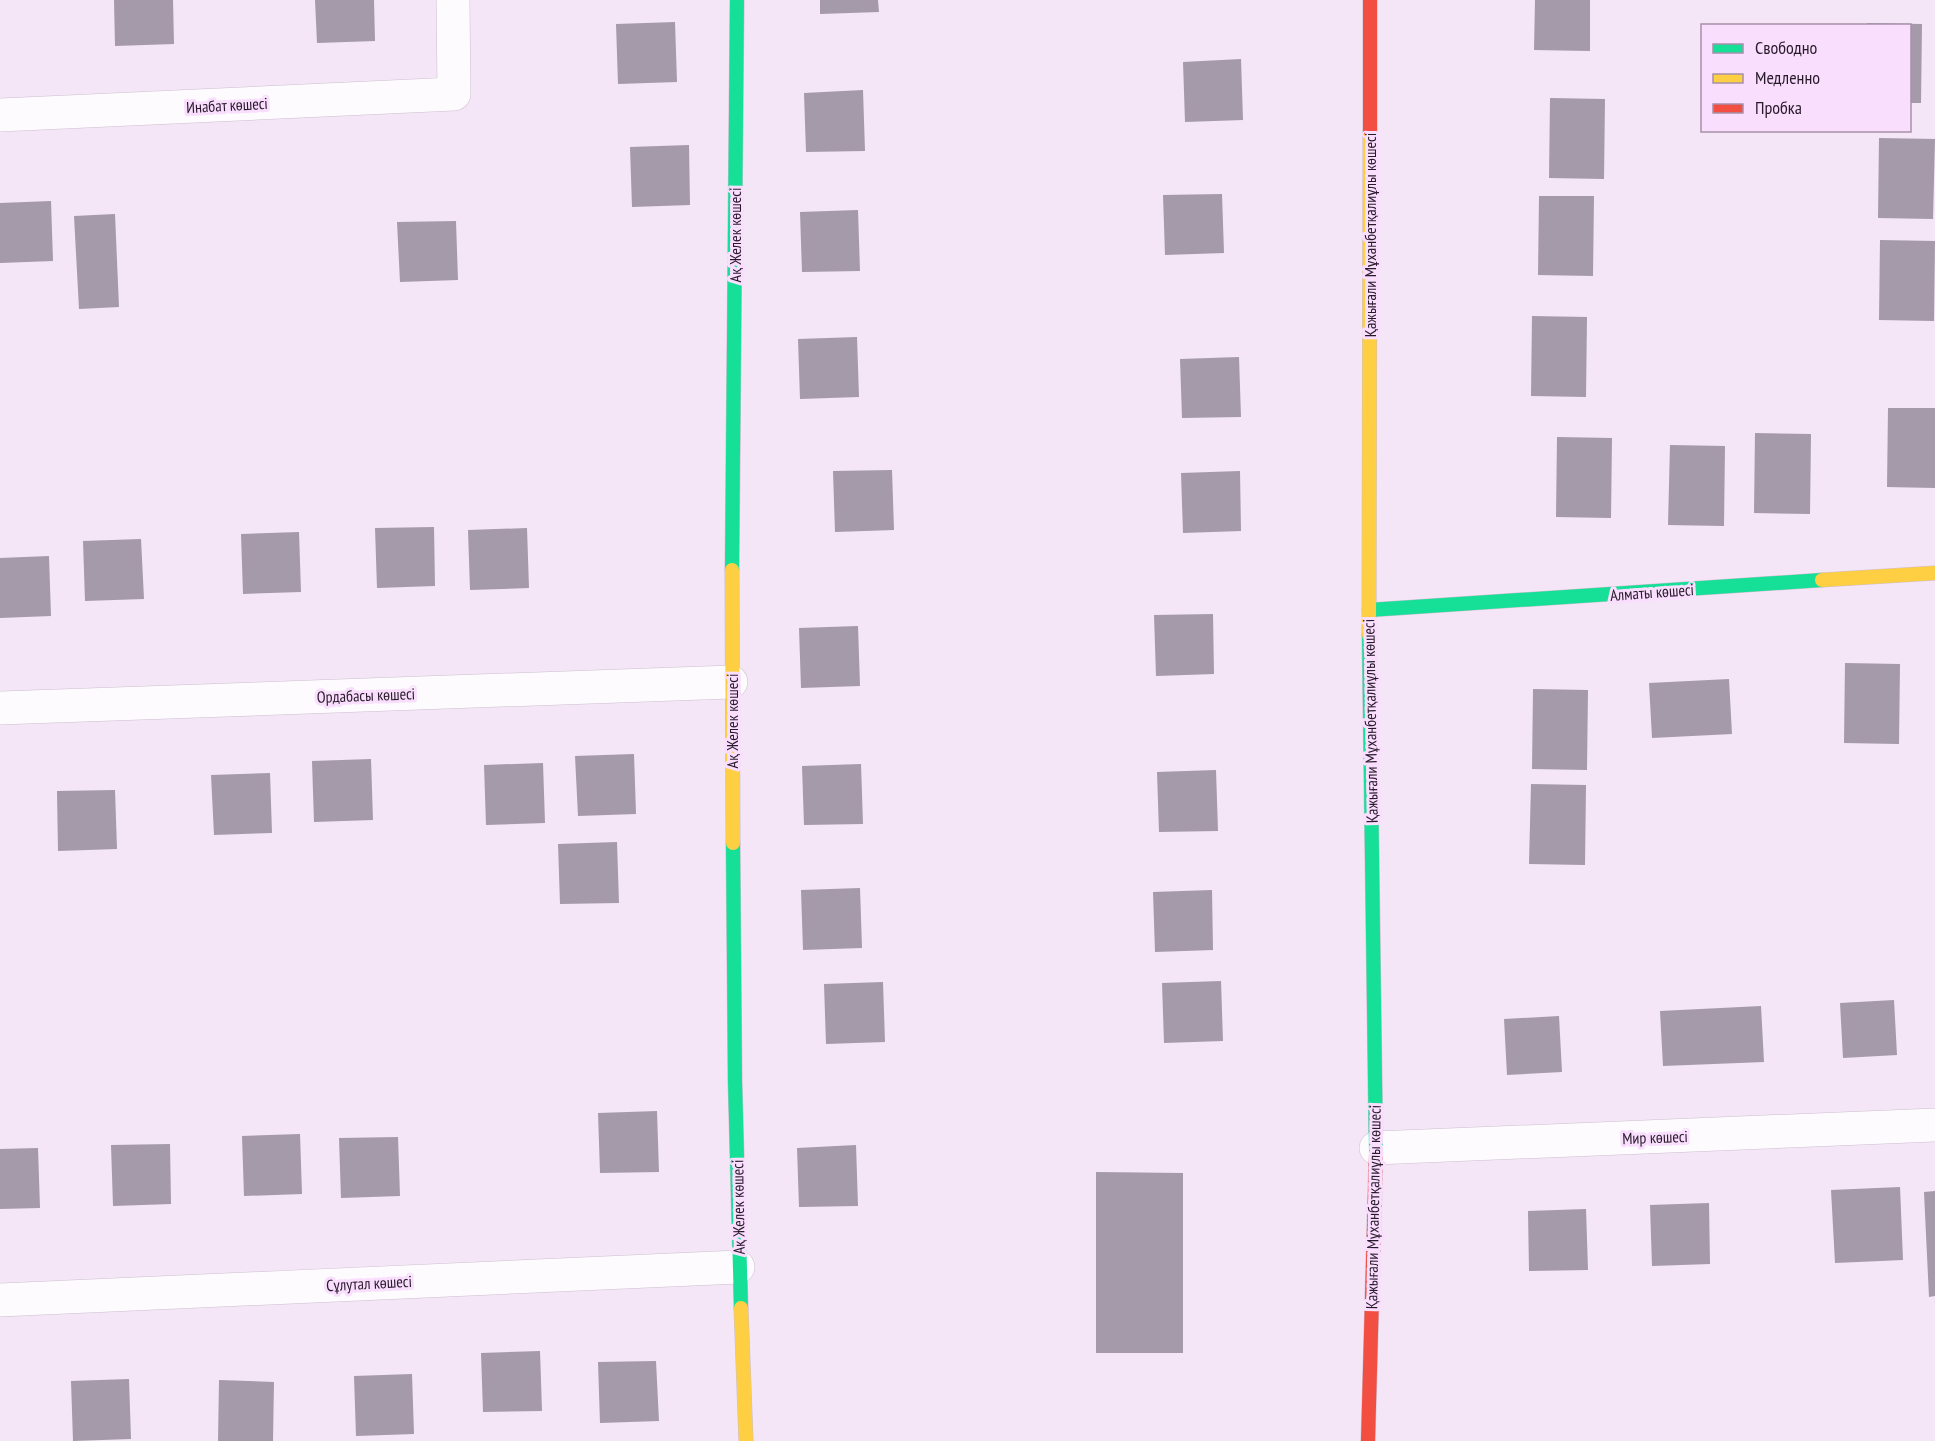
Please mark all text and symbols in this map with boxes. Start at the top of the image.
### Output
legend [1701,24,1911,132]
text: Свободно [1755,36,1818,59]
text: Медленно [1755,66,1820,89]
street label: Инабат көшесі [186,93,268,117]
text: Пробка [1755,96,1802,119]
street label: Қажығали Мұханбетқалиұлы көшесі [1360,133,1380,337]
street label: Ақ Желек көшесі [725,188,745,282]
street label: Алматы көшесі [1609,579,1695,605]
street label: Қажығали Мұханбетқалиұлы көшесі [1358,619,1382,823]
street label: Ақ Желек көшесі [722,674,742,768]
street label: Ордабасы көшесі [317,683,415,707]
street label: Қажығали Мұханбетқалиұлы көшесі [1361,1105,1385,1309]
street label: Мир көшесі [1622,1126,1688,1148]
street label: Ақ Желек көшесі [727,1159,749,1255]
street label: Сұлутал көшесі [326,1271,412,1295]

